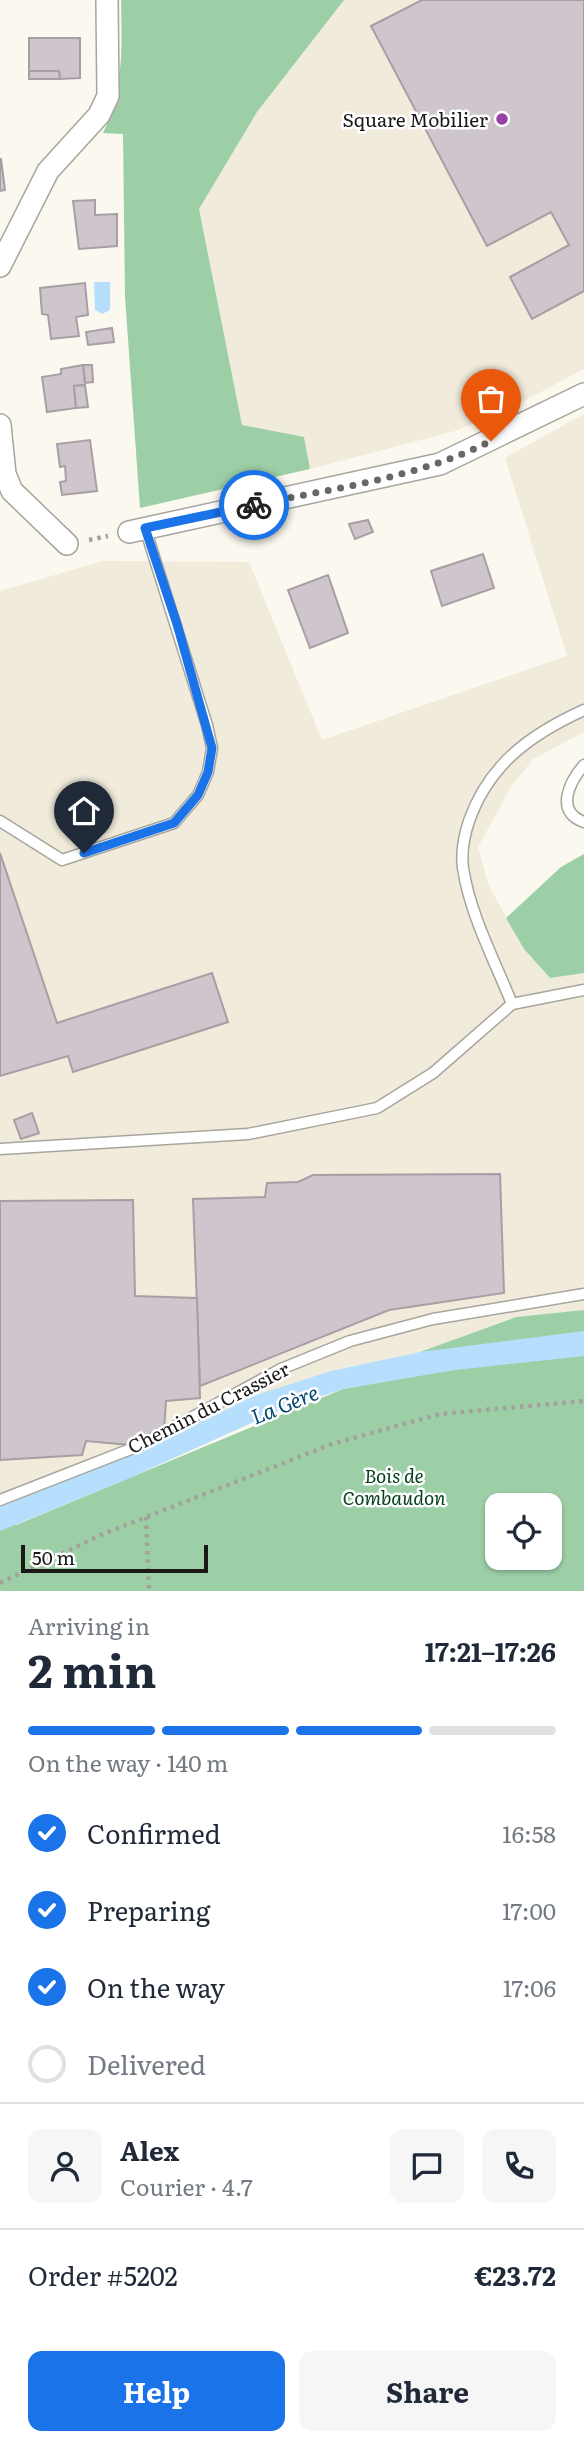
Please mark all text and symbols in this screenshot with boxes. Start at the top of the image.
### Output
place label: Square Mobilier [342,105,488,133]
marker: Square Mobilier [494,111,510,127]
pin [461,369,521,441]
icon: bag [472,380,510,418]
courier [219,470,289,540]
icon: bike [235,486,273,524]
pin [54,781,114,853]
icon: home [65,792,103,830]
street label: Chemin du Crassier [122,1354,294,1460]
water label: La Gère [246,1375,322,1431]
park label: Bois de Combaudon [342,1461,446,1511]
map controls [485,1493,562,1570]
button: locate [485,1493,562,1570]
scale bar [21,1542,208,1574]
text: 50 m [32,1543,75,1571]
text: Arriving in [28,1608,150,1642]
text: 17:21–17:26 [425,1631,556,1670]
text: 2 min [28,1634,157,1702]
text: On the way · 140 m [28,1745,228,1779]
text: Confirmed [87,1813,221,1852]
icon: check [28,1814,66,1852]
text: 16:58 [502,1816,556,1850]
text: Preparing [87,1890,210,1929]
icon: check [28,1891,66,1929]
text: 17:00 [502,1893,556,1927]
text: On the way [87,1967,225,2006]
icon: check [28,1968,66,2006]
text: 17:06 [503,1970,556,2004]
text: Delivered [87,2044,206,2083]
button: person [28,2129,102,2203]
button: chat [390,2129,464,2203]
button: phone [482,2129,556,2203]
text: Alex [120,2130,179,2169]
text: Courier · 4.7 [120,2169,253,2203]
text: Order #5202 [28,2255,178,2294]
text: €23.72 [474,2255,556,2294]
button: Help [28,2351,285,2431]
button: Share [299,2351,556,2431]

